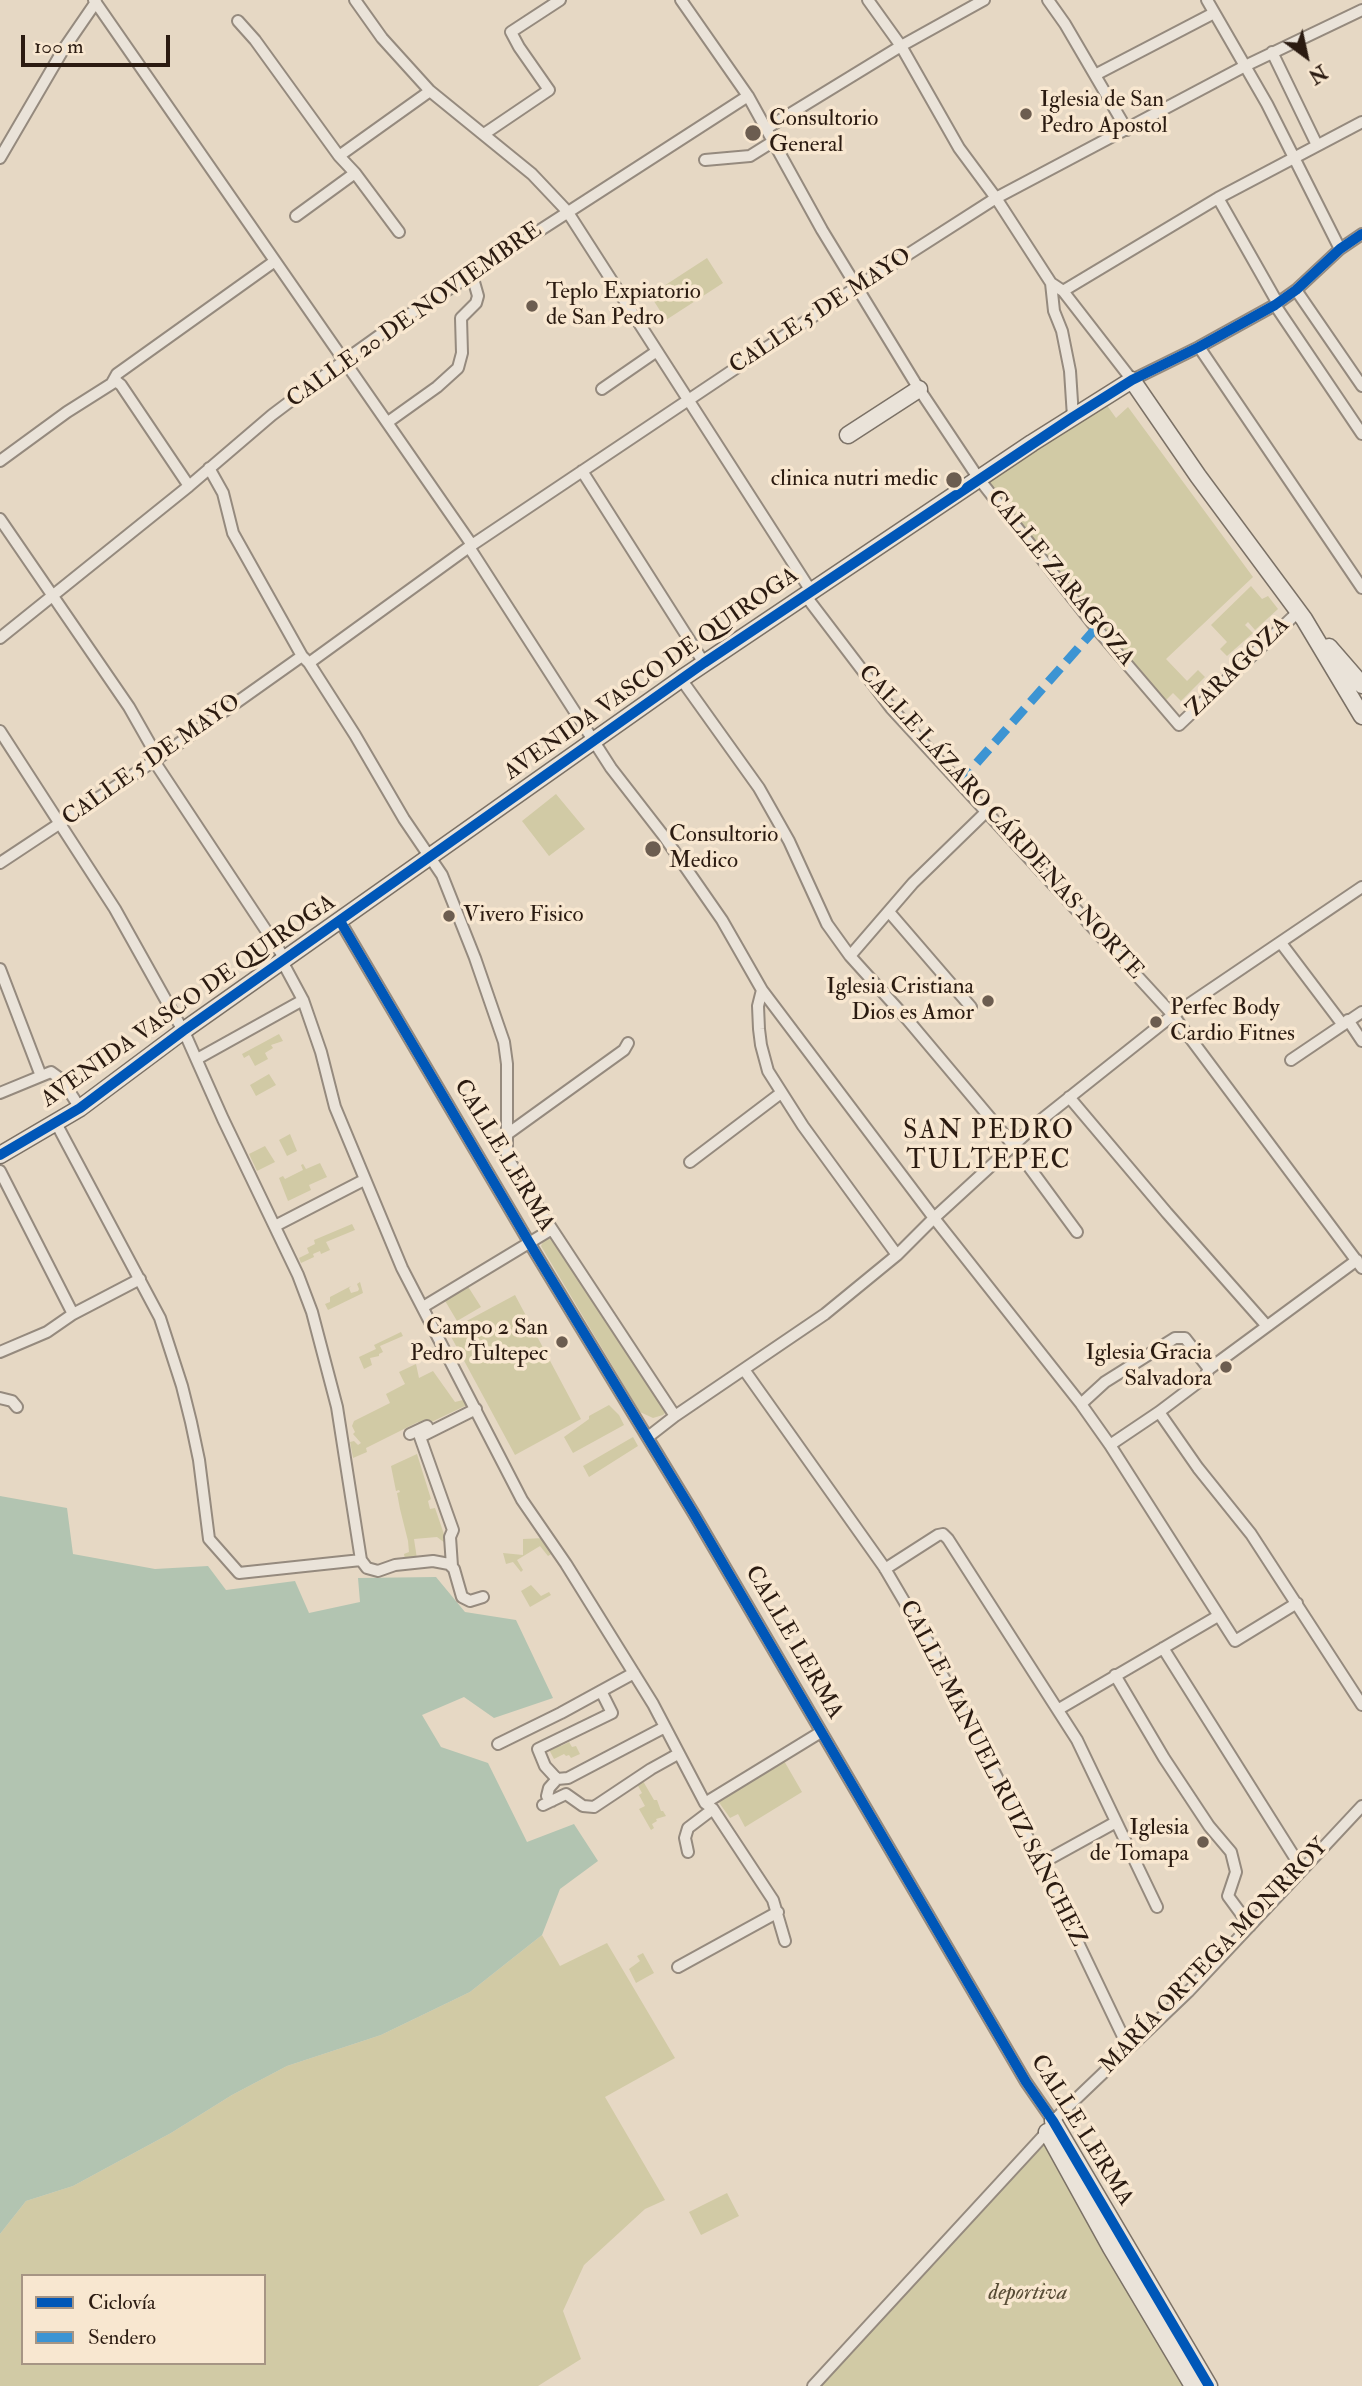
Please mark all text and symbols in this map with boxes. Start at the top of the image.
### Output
scale bar [24,21,173,65]
north arrow [1271,21,1341,91]
text: 100 m [34,33,84,60]
text: N [1304,59,1331,88]
place label: Iglesia de San Pedro Apostol [1040,87,1168,141]
place label: Consultorio General [769,106,878,160]
marker: Iglesia de San Pedro Apostol [1018,106,1034,122]
marker: Consultorio General [743,123,763,143]
street label: CALLE 20 DE NOVIEMBRE [282,217,548,415]
street label: CALLE 5 DE MAYO [725,243,917,381]
place label: Teplo Expiatorio de San Pedro [546,279,701,333]
marker: Teplo Expiatorio de San Pedro [524,298,540,314]
place label: clinica nutri medic [771,466,938,494]
marker: clinica nutri medic [944,470,964,490]
street label: CALLE ZARAGOZA [980,485,1140,673]
street label: AVENIDA VASCO DE QUIROGA [500,562,804,788]
street label: ZARAGOZA [1182,612,1296,724]
street label: CALLE LÁZARO CÁRDENAS NORTE [852,660,1148,986]
street label: CALLE 5 DE MAYO [58,689,246,833]
place label: Consultorio Medico [669,822,778,876]
marker: Consultorio Medico [643,839,663,859]
street label: AVENIDA VASCO DE QUIROGA [37,889,341,1115]
place label: Vivero Fisico [463,902,583,930]
marker: Vivero Fisico [441,908,457,924]
place label: Iglesia Cristiana Dios es Amor [826,974,974,1028]
marker: Iglesia Cristiana Dios es Amor [980,993,996,1009]
place label: Perfec Body Cardio Fitnes [1170,995,1295,1049]
marker: Perfec Body Cardio Fitnes [1148,1014,1164,1030]
street label: CALLE LERMA [447,1075,559,1237]
district label: SAN PEDRO TULTEPEC [904,1116,1074,1178]
place label: Campo 2 San Pedro Tultepec [410,1315,548,1369]
marker: Campo 2 San Pedro Tultepec [554,1334,570,1350]
place label: Iglesia Gracia Salvadora [1085,1340,1212,1394]
marker: Iglesia Gracia Salvadora [1218,1359,1234,1375]
street label: CALLE LERMA [738,1561,848,1725]
street label: CALLE MANUEL RUIZ SÁNCHEZ [892,1596,1092,1952]
place label: Iglesia de Tomapa [1090,1815,1189,1869]
street label: MARÍA ORTEGA MONRROY [1095,1834,1335,2080]
marker: Iglesia de Tomapa [1195,1834,1211,1850]
street label: CALLE LERMA [1024,2050,1138,2212]
legend [21,2274,266,2365]
park label: deportiva [989,2280,1067,2308]
text: Ciclovía [88,2289,156,2316]
text: Sendero [88,2324,156,2351]

